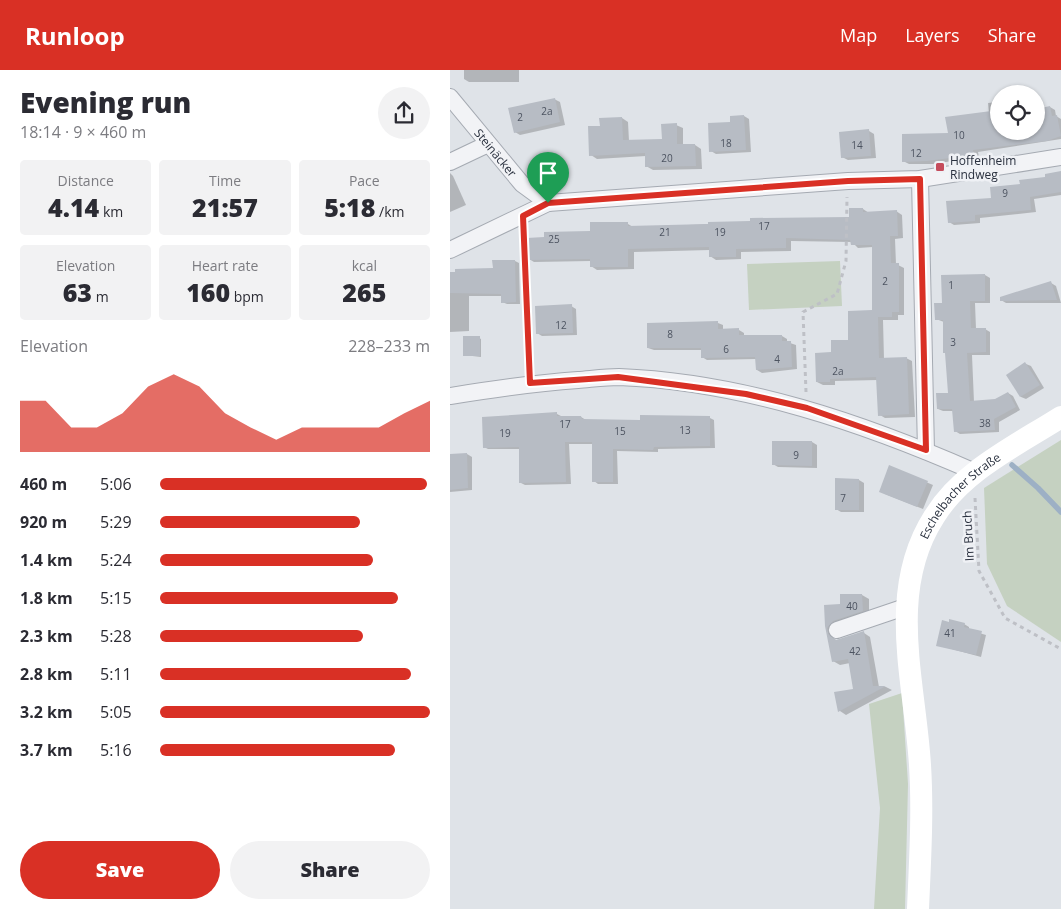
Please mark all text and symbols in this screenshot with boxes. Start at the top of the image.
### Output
text: Runloop [25,19,125,52]
text: Map [840,23,877,47]
text: Layers [905,23,960,47]
text: Share [988,23,1036,47]
text: Evening run [20,83,191,121]
map controls [990,85,1045,140]
button: locate [990,85,1045,140]
button: share [378,87,430,139]
house number: 2a [541,104,553,118]
house number: 2 [517,110,523,124]
text: 18:14 · 9 × 460 m [20,121,146,143]
street label: Steinäcker [471,125,521,180]
house number: 10 [953,128,965,142]
house number: 18 [720,136,732,150]
house number: 14 [851,138,863,152]
house number: 12 [910,146,922,160]
house number: 20 [661,151,673,165]
pin [527,152,569,203]
place label: Hoffenheim Rindweg [950,152,1016,183]
icon: arrive [534,159,562,187]
marker: Hoffenheim Rindweg [934,161,946,173]
text: Distance [58,171,114,190]
text: Time [209,171,241,190]
text: Pace [349,171,380,190]
house number: 9 [1002,186,1008,200]
text: 4.14 [48,190,99,224]
text: 21:57 [192,190,258,224]
text: 5:18 [324,190,375,224]
text: km [99,202,123,221]
text: /km [375,202,404,221]
house number: 17 [758,219,770,233]
house number: 21 [659,225,671,239]
house number: 19 [714,225,726,239]
house number: 25 [548,232,560,246]
text: Elevation [56,256,115,275]
text: Heart rate [192,256,258,275]
text: kcal [352,256,377,275]
house number: 2 [882,274,888,288]
text: 63 [63,275,92,309]
text: 160 [186,275,230,309]
text: 265 [342,275,386,309]
house number: 1 [948,278,954,292]
text: m [92,287,109,306]
text: bpm [230,287,264,306]
house number: 12 [555,318,567,332]
house number: 8 [667,327,673,341]
text: Elevation [20,335,88,357]
text: 228–233 m [348,335,430,357]
house number: 3 [950,335,956,349]
house number: 6 [723,342,729,356]
house number: 4 [774,352,780,366]
house number: 2a [832,364,844,378]
house number: 38 [979,416,991,430]
house number: 17 [559,417,571,431]
house number: 13 [679,423,691,437]
house number: 15 [614,424,626,438]
house number: 19 [499,426,511,440]
house number: 9 [793,448,799,462]
street label: Eschelbacher Straße [915,448,1004,541]
text: 460 m [20,473,67,495]
text: 5:06 [100,473,132,495]
house number: 7 [840,491,846,505]
street label: Im Bruch [958,510,978,562]
text: 920 m [20,511,67,533]
text: 5:29 [100,511,132,533]
text: 1.4 km [20,549,73,571]
text: 5:24 [100,549,132,571]
text: 1.8 km [20,587,73,609]
text: 5:15 [100,587,132,609]
house number: 40 [846,599,858,613]
text: 2.3 km [20,625,73,647]
text: 5:28 [100,625,132,647]
house number: 41 [944,626,956,640]
house number: 42 [849,644,861,658]
text: 2.8 km [20,663,73,685]
text: 5:11 [100,663,132,685]
text: 3.2 km [20,701,73,723]
text: 5:05 [100,701,132,723]
text: 3.7 km [20,739,73,761]
text: 5:16 [100,739,132,761]
button: Save [20,841,220,899]
button: Share [230,841,430,899]

